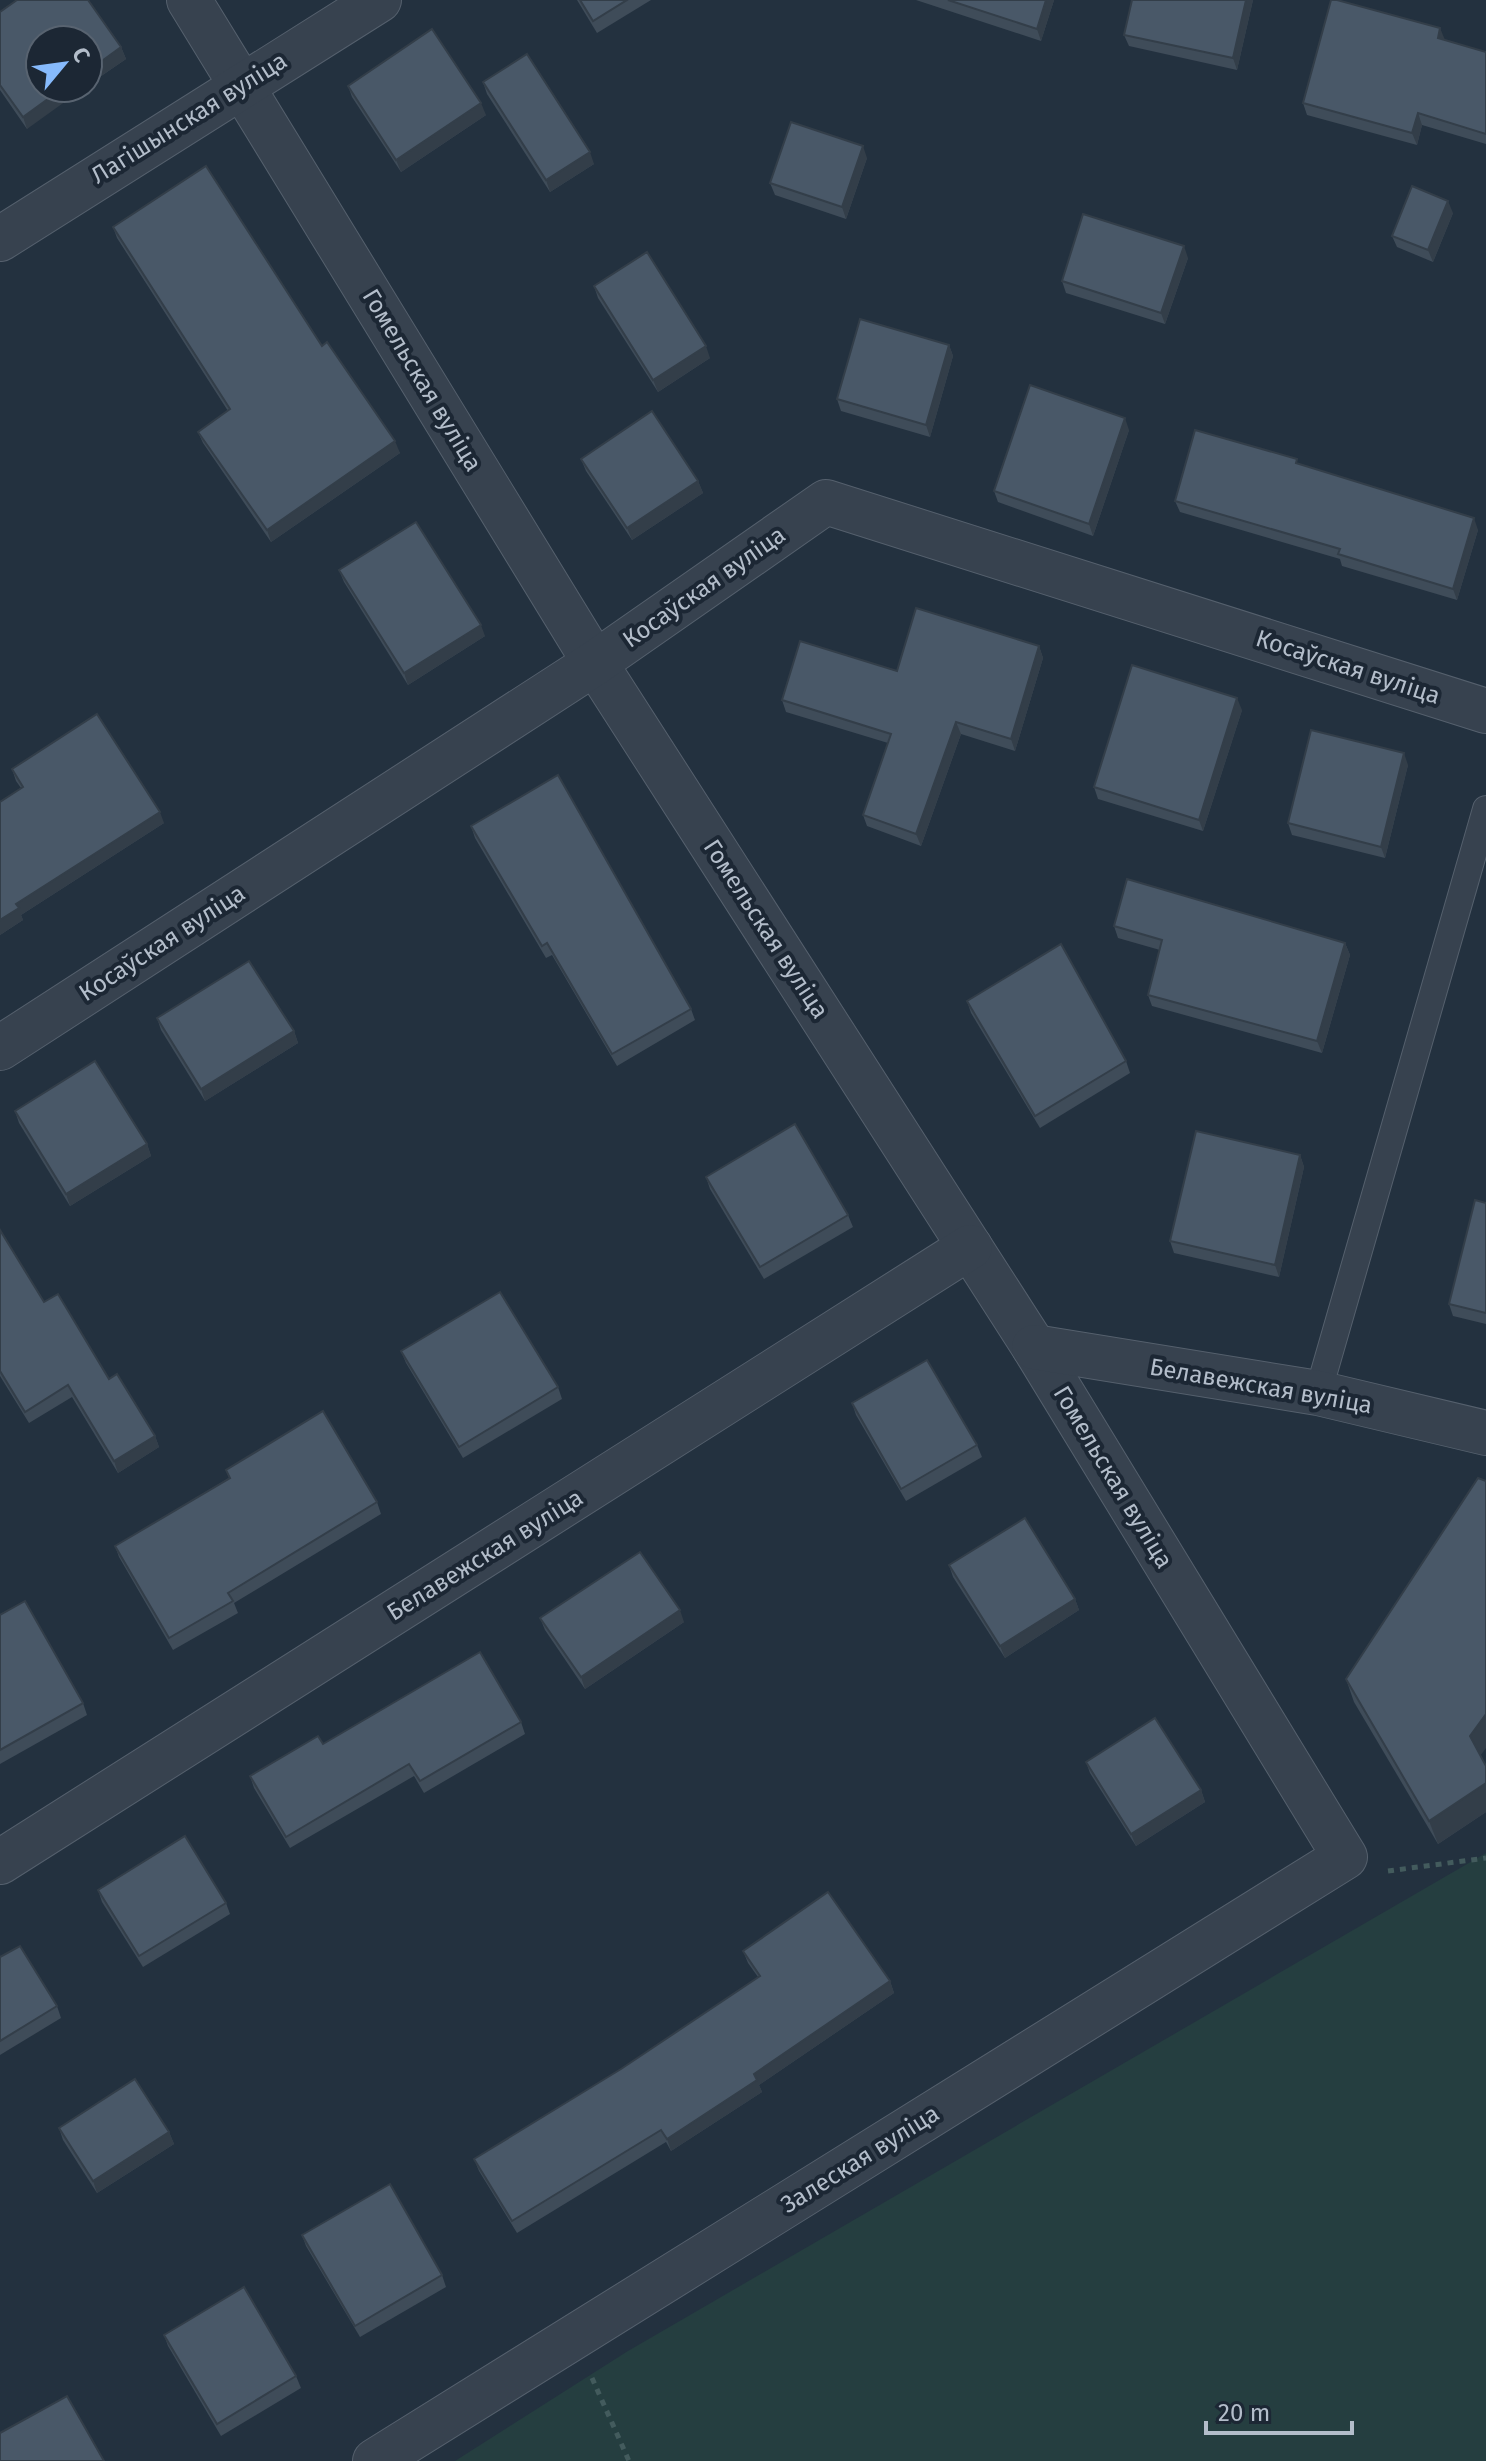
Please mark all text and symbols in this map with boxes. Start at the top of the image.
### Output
north arrow [24,24,104,104]
text: С [66,42,96,67]
street label: Лагішынская вуліца [86,46,292,190]
street label: Гомельская вуліца [357,284,487,476]
street label: Косаўская вуліца [617,520,791,654]
street label: Косаўская вуліца [1252,624,1444,710]
street label: Гомельская вуліца [698,834,834,1024]
street label: Косаўская вуліца [74,879,250,1007]
street label: Белавежская вуліца [1147,1353,1375,1419]
street label: Гомельская вуліца [1048,1381,1178,1573]
street label: Белавежская вуліца [382,1483,588,1627]
street label: Залеская вуліца [776,2099,944,2219]
scale bar [1206,2385,1352,2435]
text: 20 m [1218,2399,1270,2427]

